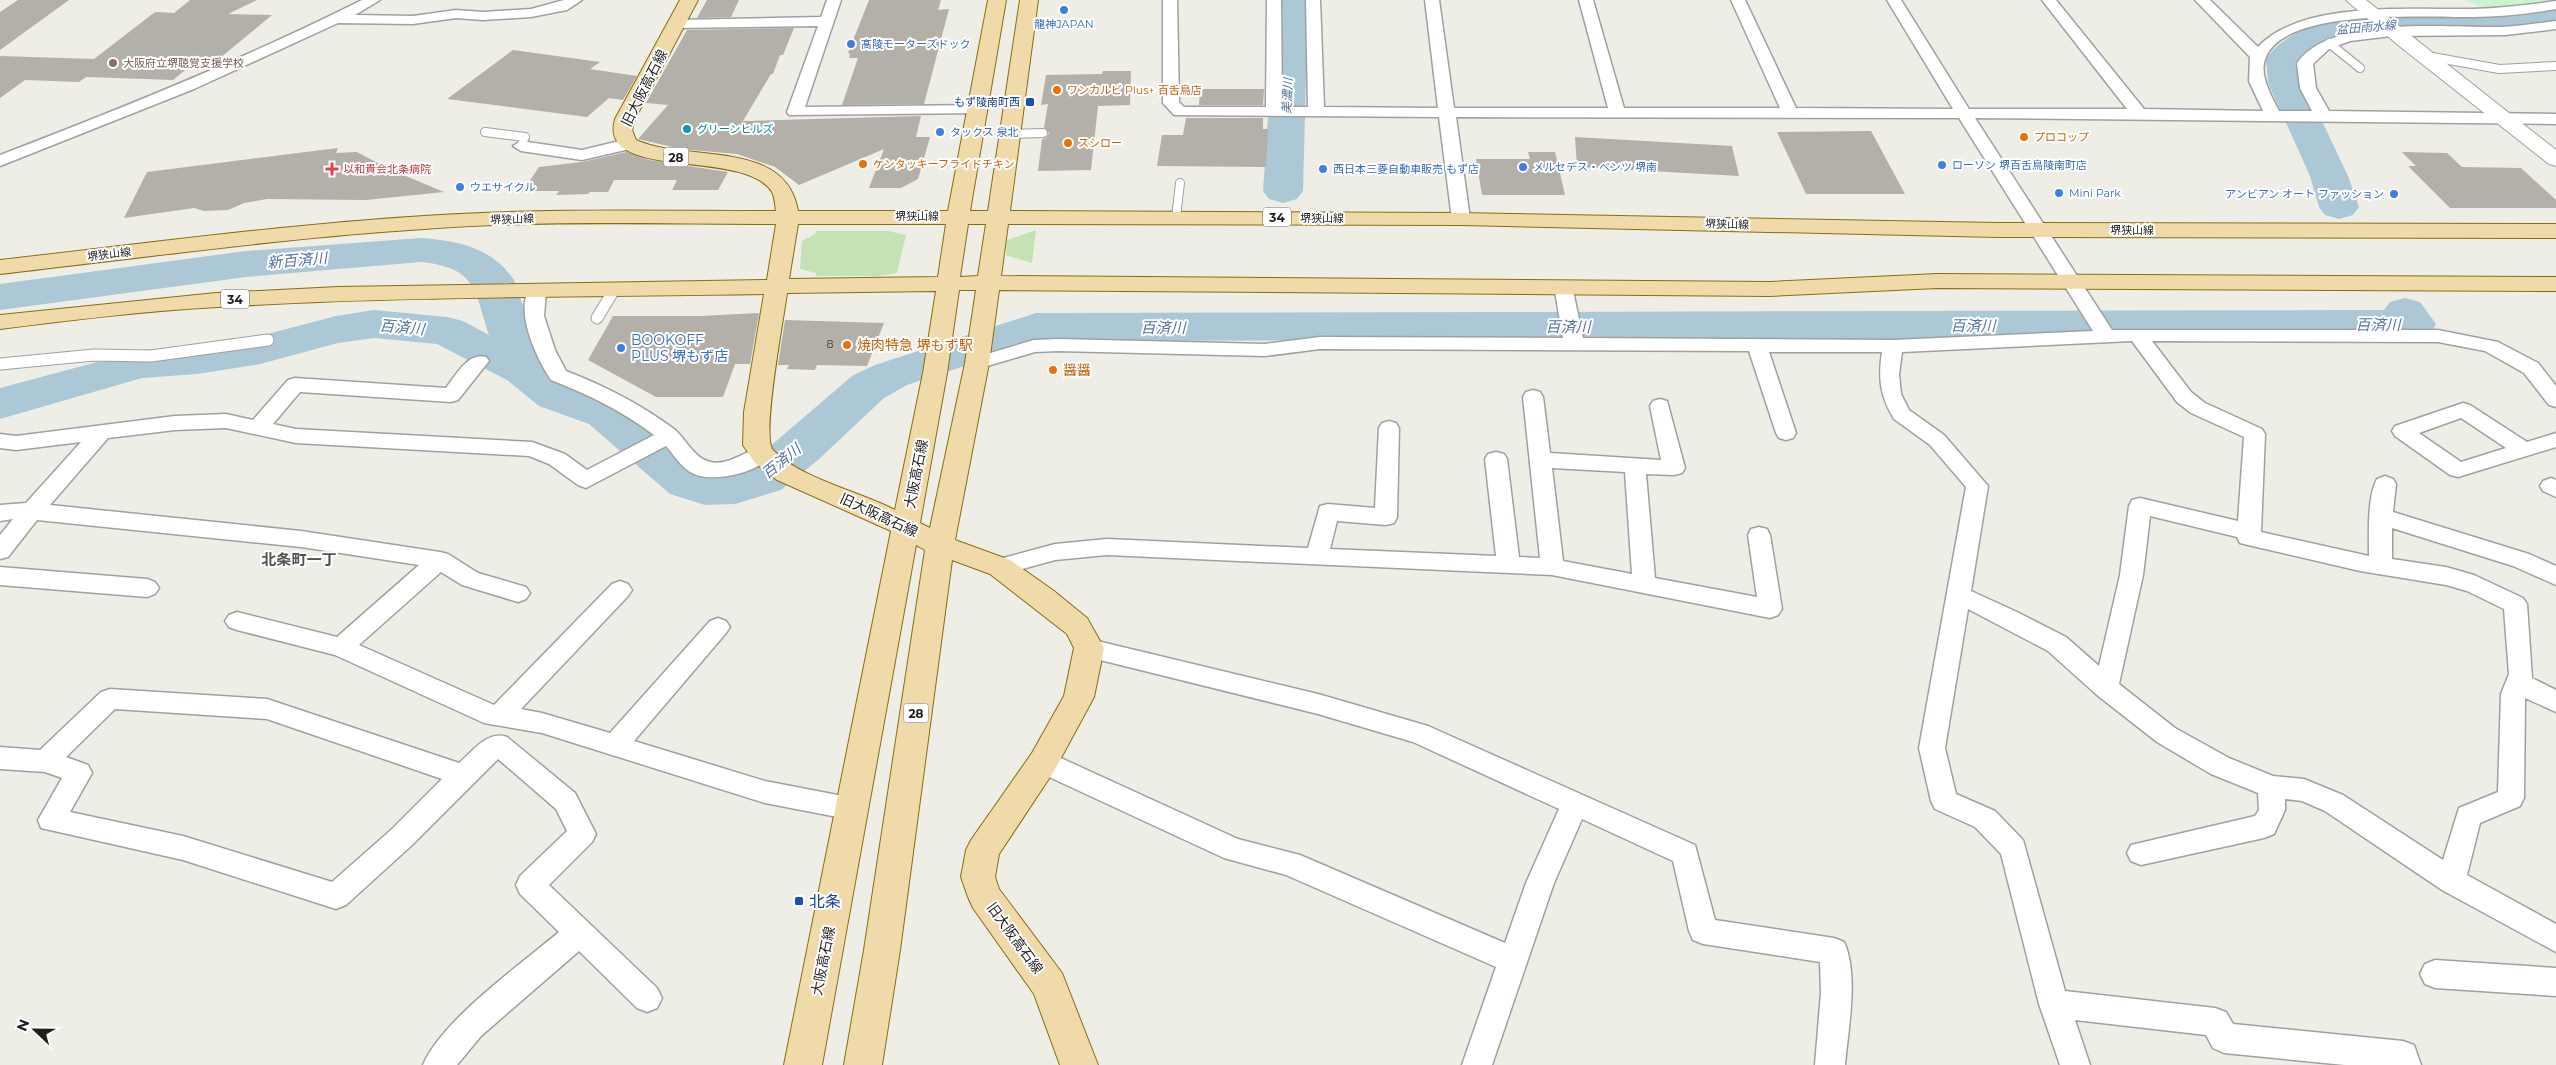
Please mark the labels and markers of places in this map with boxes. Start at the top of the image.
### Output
marker: 龍神JAPAN [1058,4,1070,16]
place label: 龍神JAPAN [1034,17,1094,31]
place label: 髙陵モーターズドック [861,37,970,51]
marker: 髙陵モーターズドック [845,38,857,50]
place label: 大阪府立堺聴覚支援学校 [123,56,244,70]
marker: 大阪府立堺聴覚支援学校 [107,57,119,69]
place label: ワンカルビ Plus+ 百舌鳥店 [1067,83,1202,97]
marker: ワンカルビ Plus+ 百舌鳥店 [1051,84,1063,96]
place label: もず陵南町西 [954,95,1020,109]
marker: もず陵南町西 [1024,96,1036,108]
place label: グリーンヒルズ [697,122,773,136]
marker: グリーンヒルズ [681,123,693,135]
place label: タックス 泉北 [950,125,1019,139]
marker: タックス 泉北 [934,126,946,138]
place label: プロコップ [2034,130,2089,144]
marker: プロコップ [2018,131,2030,143]
place label: スシロー [1078,136,1122,150]
marker: スシロー [1062,137,1074,149]
place label: ケンタッキーフライドチキン [873,157,1015,171]
marker: ケンタッキーフライドチキン [857,158,869,170]
place label: ローソン 堺百舌鳥陵南町店 [1952,158,2087,172]
marker: ローソン 堺百舌鳥陵南町店 [1936,159,1948,171]
place label: メルセデス・ベンツ 堺南 [1533,160,1657,174]
marker: メルセデス・ベンツ 堺南 [1517,161,1529,173]
marker: 以和貴会北条病院 [325,162,339,176]
place label: 以和貴会北条病院 [343,162,431,176]
place label: 西日本三菱自動車販売 もず店 [1333,162,1479,176]
marker: 西日本三菱自動車販売 もず店 [1317,163,1329,175]
place label: ウエサイクル [470,180,535,194]
marker: ウエサイクル [454,181,466,193]
place label: Mini Park [2069,186,2121,200]
marker: Mini Park [2053,187,2065,199]
place label: アンビアン オート ファッション [2225,187,2384,201]
marker: アンビアン オート ファッション [2388,188,2400,200]
place label: BOOKOFF PLUS 堺もず店 [631,331,728,365]
place label: 焼肉特急 堺もず駅 [857,336,973,354]
marker: 焼肉特急 堺もず駅 [841,339,853,351]
marker: BOOKOFF PLUS 堺もず店 [615,342,627,354]
place label: 醤醤 [1063,361,1091,379]
marker: 醤醤 [1047,364,1059,376]
place label: 北条 [809,892,841,911]
marker: 北条 [793,895,805,907]

